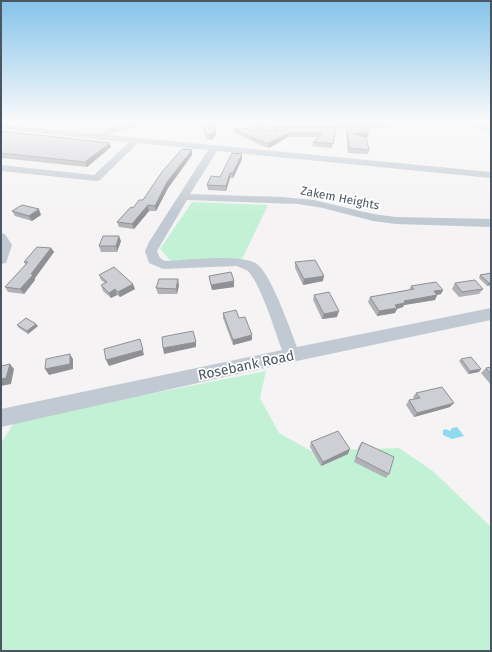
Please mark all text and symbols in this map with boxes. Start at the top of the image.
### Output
street label: Zakem Heights [299,184,381,213]
street label: Rosebank Road [197,347,296,384]

